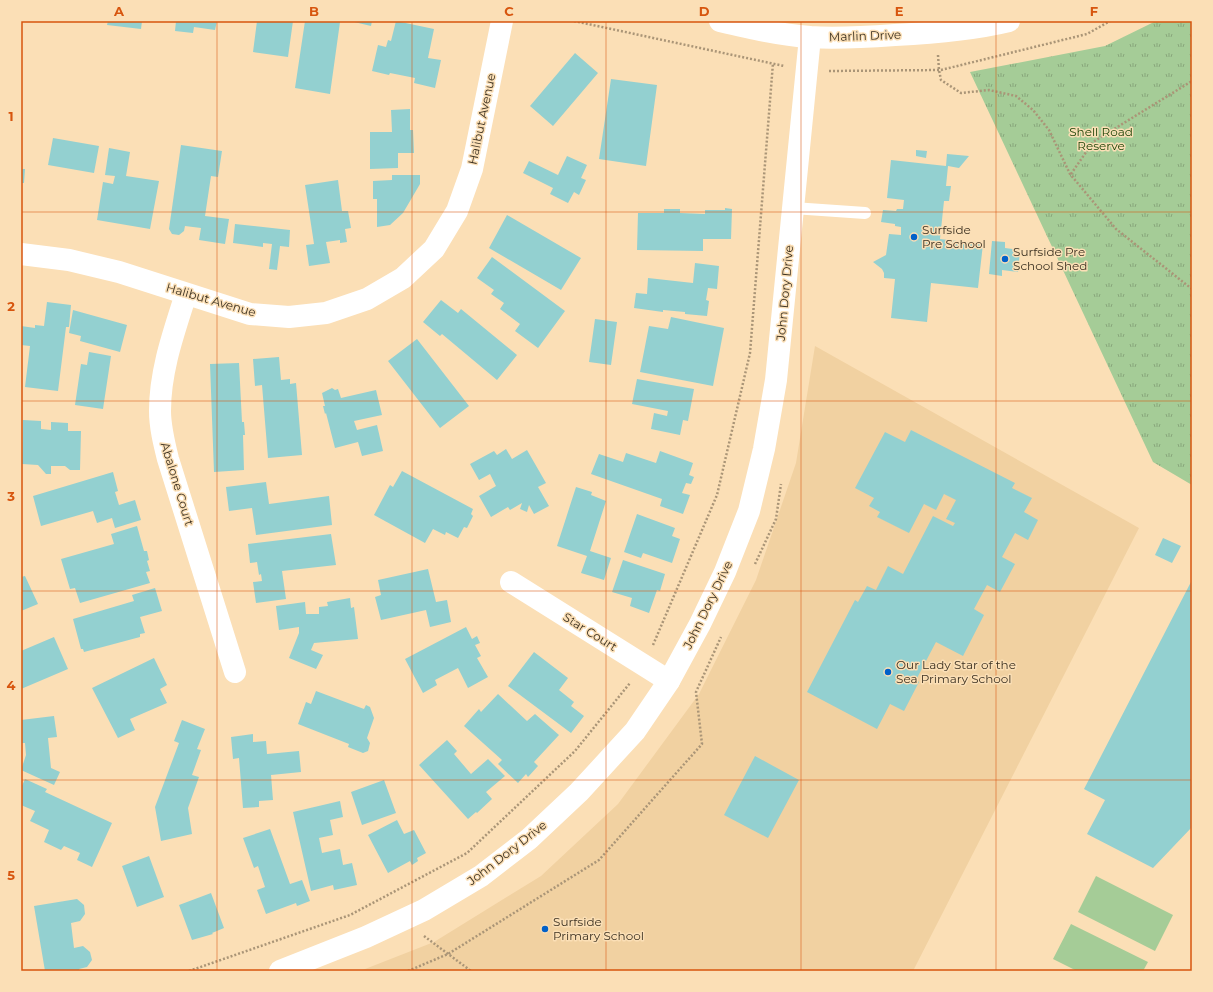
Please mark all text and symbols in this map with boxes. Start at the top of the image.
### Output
text: A [113,3,125,19]
text: B [309,3,319,19]
text: C [504,3,514,19]
text: D [699,3,710,19]
text: E [895,3,904,19]
text: F [1090,3,1098,19]
street label: Marlin Drive [829,27,901,44]
street label: Halibut Avenue [465,72,498,166]
text: 1 [8,108,14,124]
park label: Shell Road Reserve [1069,124,1133,153]
place label: Surfside Pre School [922,222,986,251]
marker: Surfside Pre School [909,232,919,242]
street label: John Dory Drive [773,244,796,343]
place label: Surfside Pre School Shed [1013,244,1087,273]
marker: Surfside Pre School Shed [1000,254,1010,264]
street label: Halibut Avenue [164,280,258,320]
text: 2 [7,298,15,314]
street label: Abalone Court [158,440,197,528]
text: 3 [6,488,15,504]
street label: John Dory Drive [679,558,735,652]
street label: Star Court [561,609,620,654]
place label: Our Lady Star of the Sea Primary School [896,657,1016,686]
marker: Our Lady Star of the Sea Primary School [883,667,893,677]
text: 4 [7,677,16,693]
street label: John Dory Drive [463,817,549,889]
text: 5 [7,867,15,883]
place label: Surfside Primary School [553,914,644,943]
marker: Surfside Primary School [540,924,550,934]

